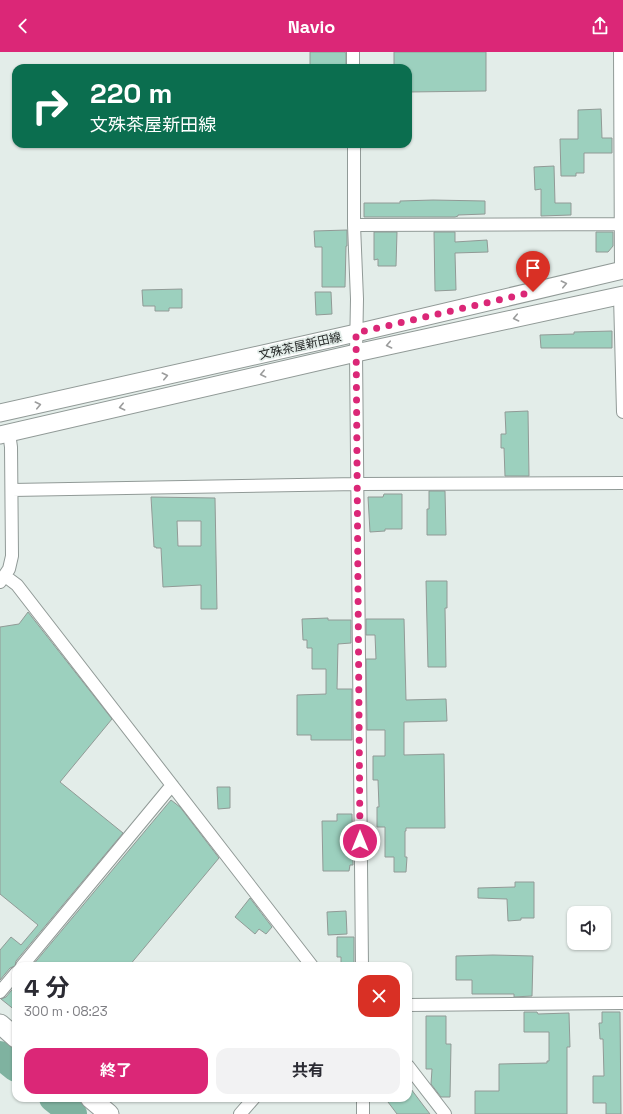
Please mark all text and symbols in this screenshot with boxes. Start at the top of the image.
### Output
icon: back [12,15,34,37]
text: Navio [288,15,335,38]
icon: share [589,15,611,37]
text: 220 m [90,75,172,111]
icon: right [24,80,76,132]
text: 文殊茶屋新田線 [90,113,216,136]
pin [516,251,550,292]
icon: arrive [522,257,544,279]
one-way arrow [561,280,568,289]
one-way arrow [513,314,520,322]
street label: 文殊茶屋新田線 [257,329,343,363]
one-way arrow [386,341,392,349]
one-way arrow [259,370,266,378]
one-way arrow [162,373,168,381]
one-way arrow [35,401,41,409]
one-way arrow [119,403,126,411]
position arrow [339,820,381,862]
map controls [567,906,611,950]
button: sound [567,906,611,950]
text: 4 分 [24,972,69,1003]
button: close [358,975,400,1017]
text: 300 m · 08:23 [24,1003,108,1020]
button: 終了 [24,1048,208,1094]
button: 共有 [216,1048,400,1094]

